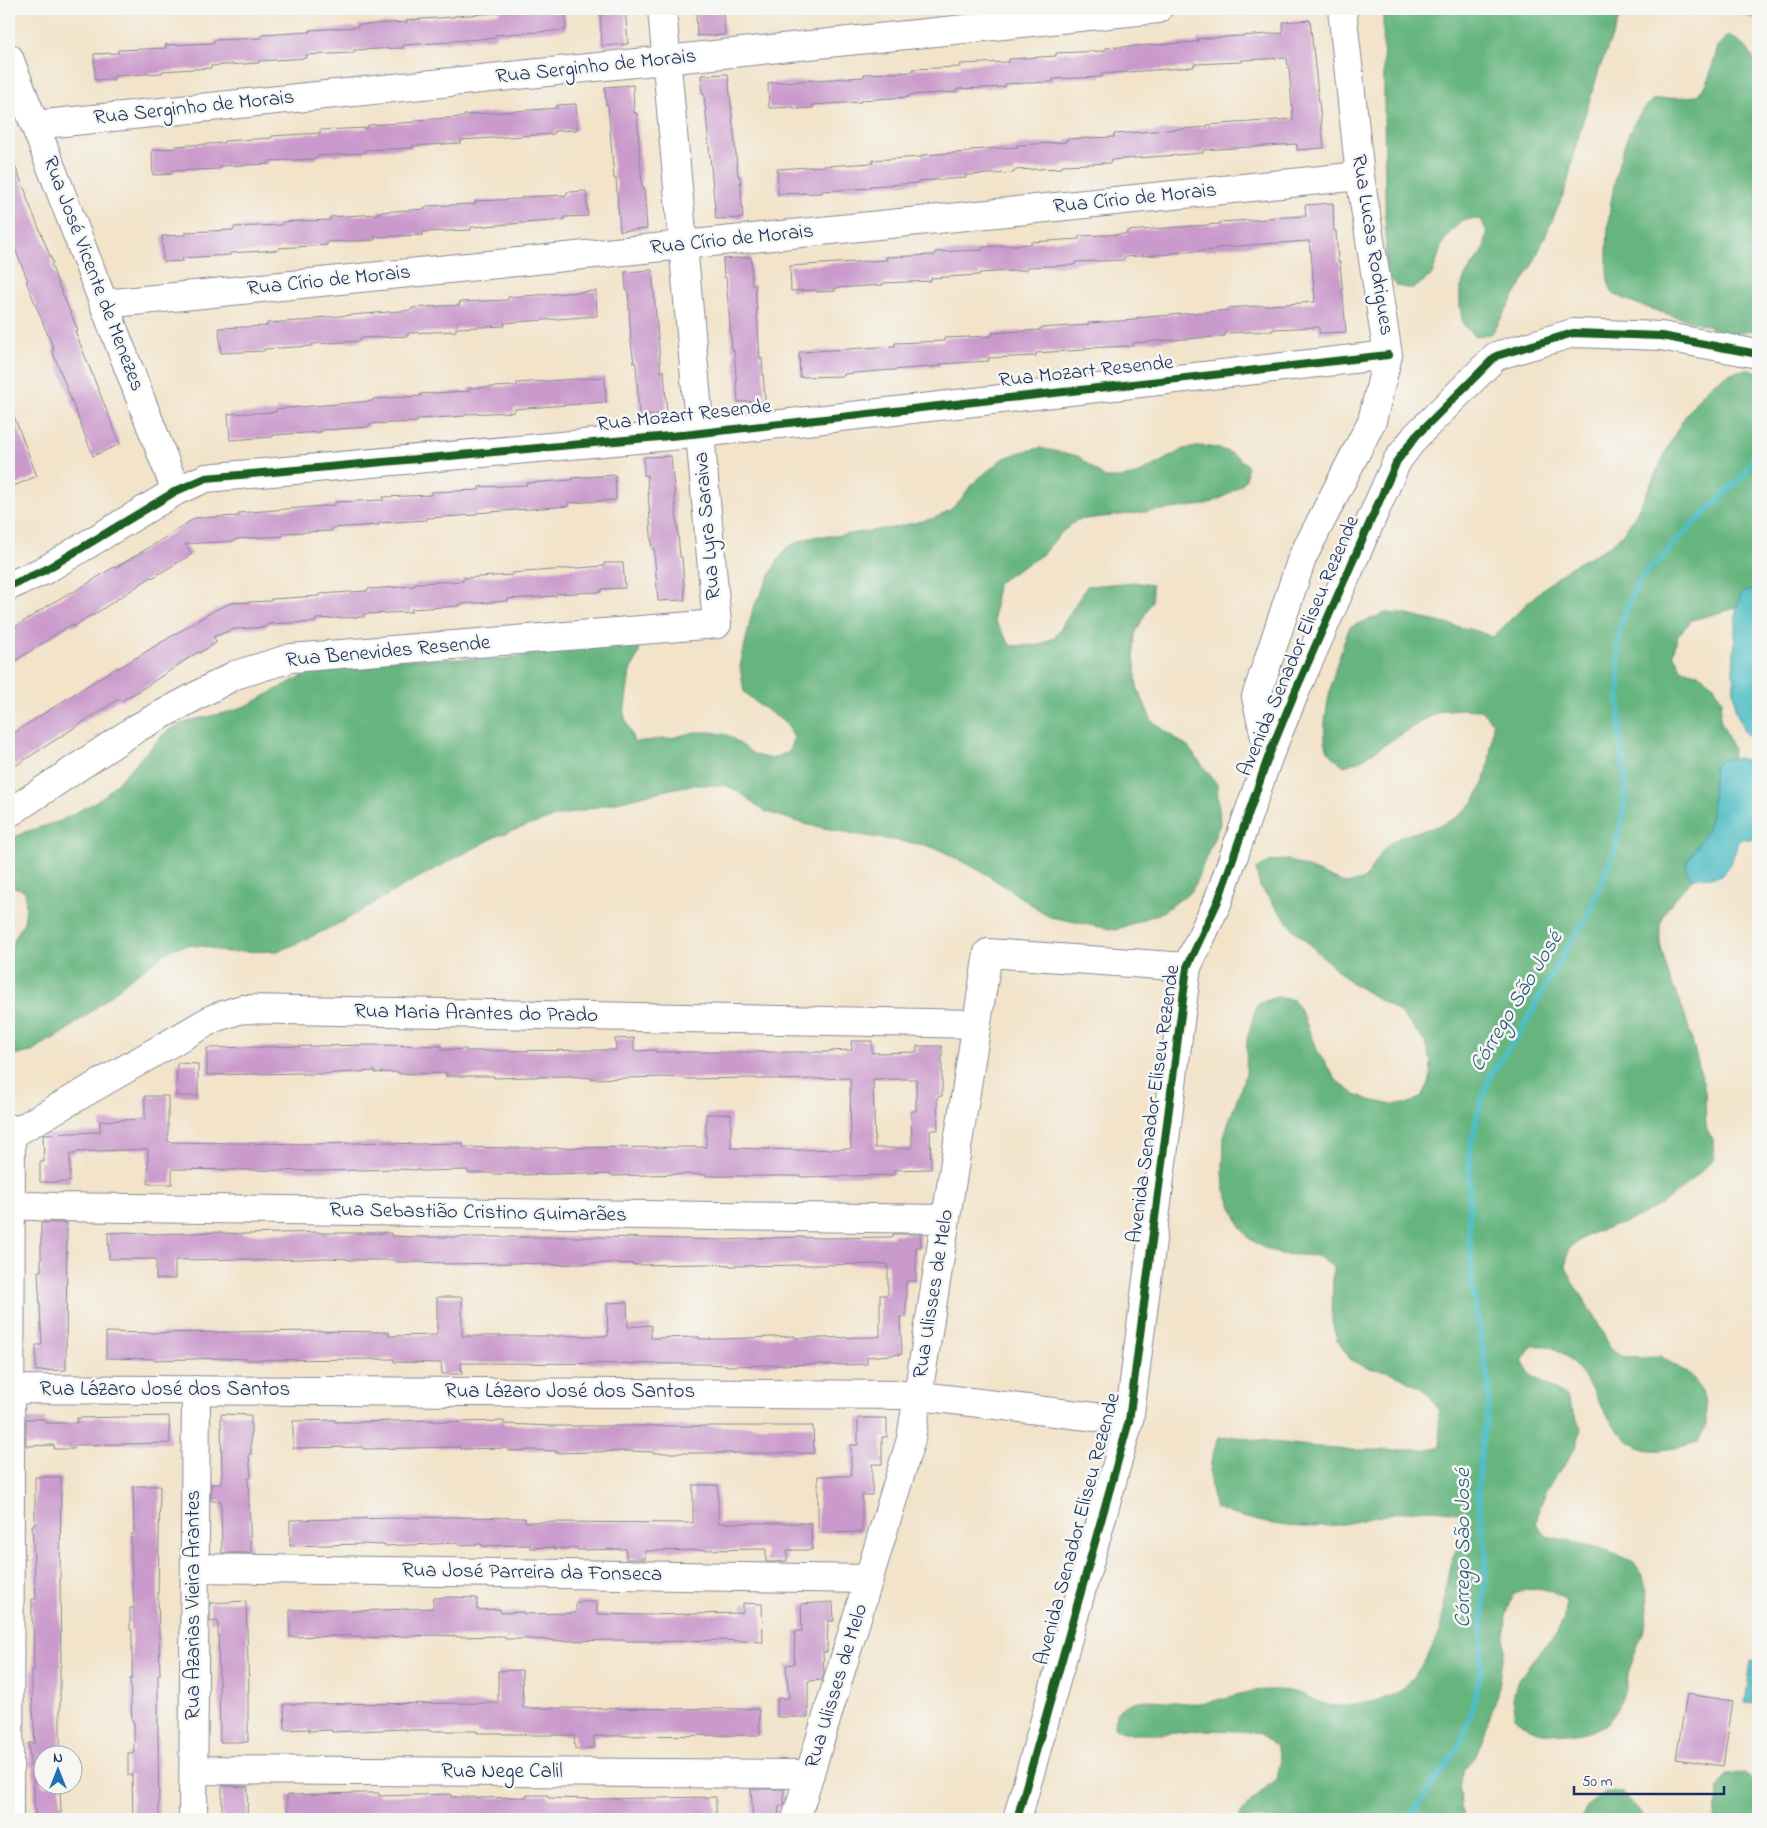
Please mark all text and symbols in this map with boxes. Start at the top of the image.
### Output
street label: Rua Serginho de Morais [494,42,698,94]
street label: Rua Serginho de Morais [92,83,296,135]
street label: Rua José Vicente de Menezes [34,152,152,396]
street label: Rua Lucas Rodrigues [1341,152,1401,338]
street label: Rua Círio de Morais [1052,175,1218,223]
street label: Rua Círio de Morais [649,216,815,264]
street label: Rua Círio de Morais [246,257,412,305]
street label: Rua Mozart Resende [997,348,1175,396]
street label: Rua Mozart Resende [595,392,773,440]
street label: Rua Lyra Saraiva [687,450,731,601]
street label: Avenida Senador Eliseu Rezende [1230,510,1368,781]
street label: Rua Benevides Resende [284,628,492,676]
water label: Córrego São José [1462,925,1572,1079]
street label: Avenida Senador Eliseu Rezende [1120,962,1188,1245]
street label: Rua Maria Arantes do Prado [354,997,598,1031]
street label: Rua Sebastião Cristino Guimarães [329,1195,627,1231]
street label: Rua Ulisses de Melo [906,1207,962,1381]
street label: Rua Lázaro José dos Santos [40,1375,290,1405]
street label: Rua Lázaro José dos Santos [445,1377,695,1407]
street label: Avenida Senador Eliseu Rezende [1027,1389,1129,1668]
water label: Córrego São José [1448,1467,1480,1628]
street label: Rua Azarias Vieira Arantes [179,1490,209,1720]
street label: Rua José Parreira da Fonseca [402,1556,662,1590]
street label: Rua Ulisses de Melo [798,1600,876,1772]
north arrow [32,1746,82,1796]
text: N [53,1748,63,1769]
street label: Rua Nege Calil [441,1757,563,1789]
scale bar [1574,1763,1724,1795]
text: 50 m [1582,1771,1613,1793]

